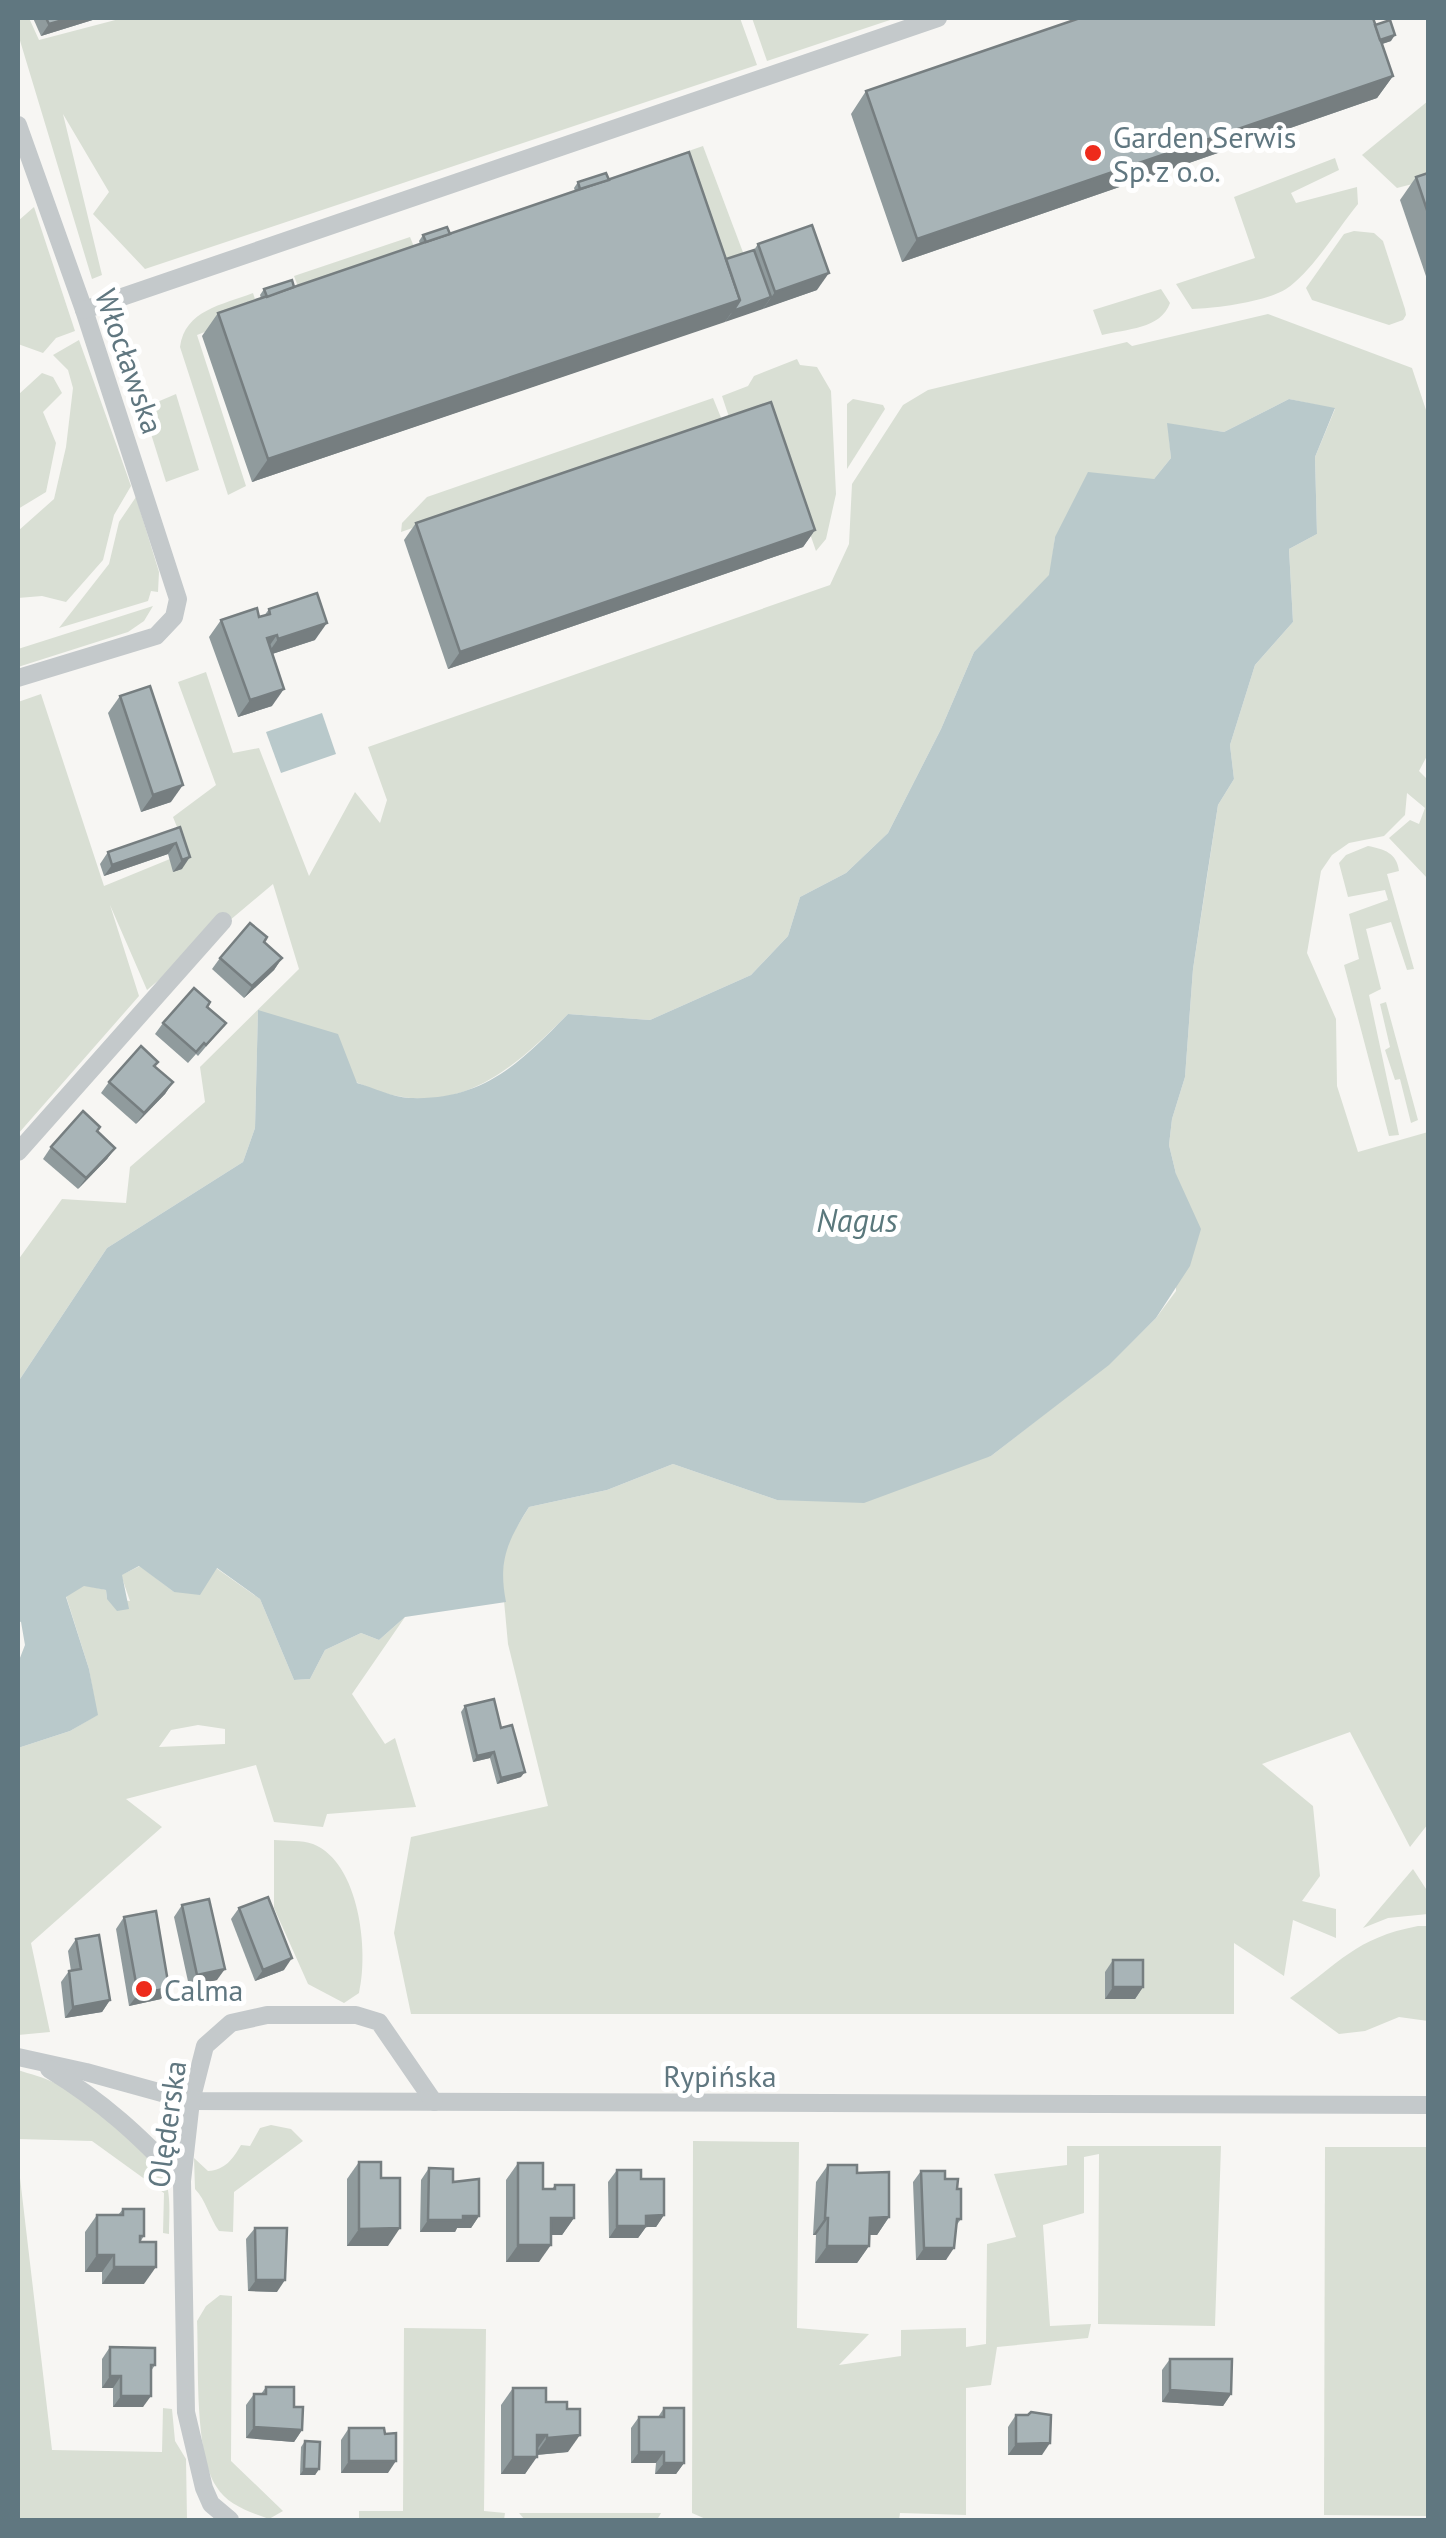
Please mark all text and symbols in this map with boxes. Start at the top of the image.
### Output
place label: Garden Serwis Sp. z o.o. [1113,117,1296,190]
marker: Garden Serwis Sp. z o.o. [1082,142,1104,164]
street label: Włocławska [87,283,173,439]
water label: Nagus [816,1199,898,1241]
place label: Calma [164,1970,244,2009]
marker: Calma [133,1978,155,2000]
street label: Rypińska [663,2056,777,2095]
street label: Olęderska [138,2058,194,2190]

